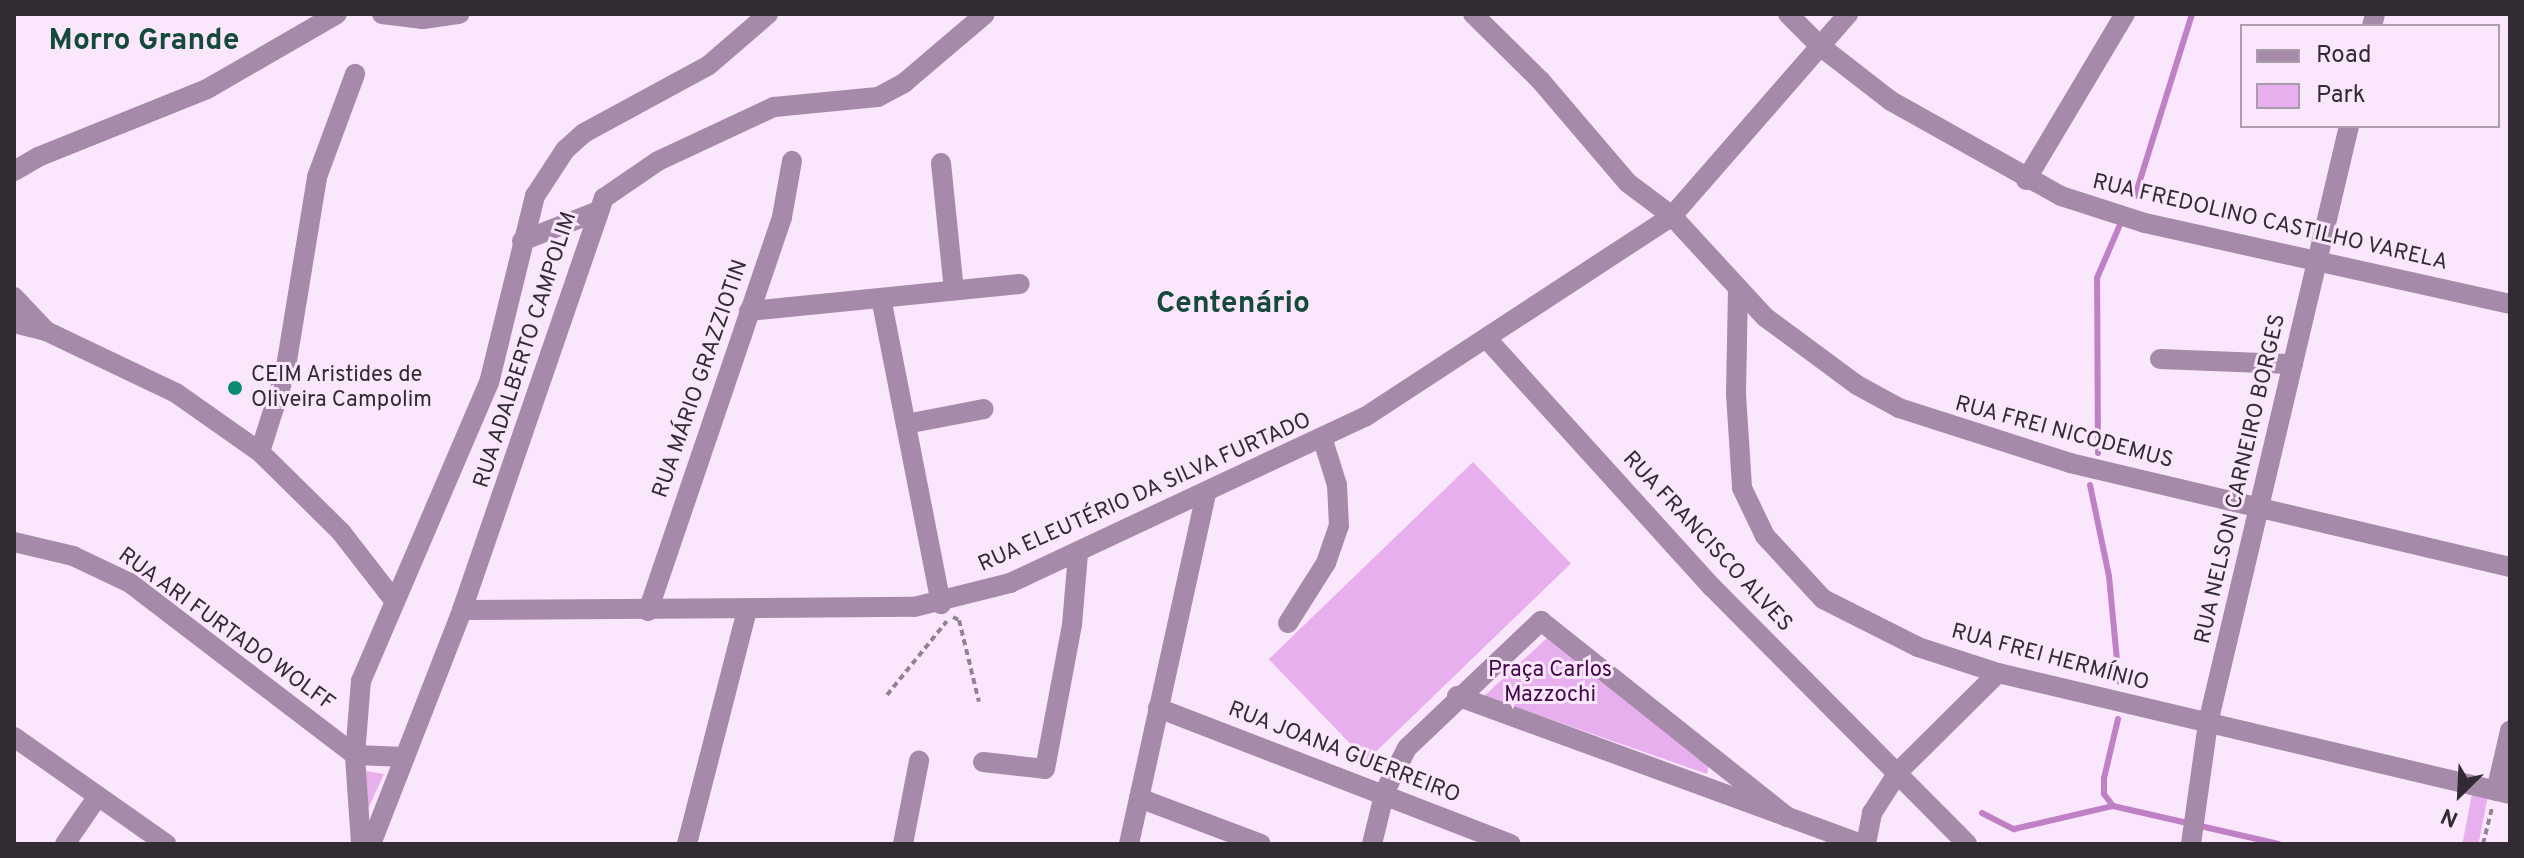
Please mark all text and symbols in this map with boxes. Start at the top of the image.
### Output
district label: Morro Grande [49,24,239,60]
legend [2240,24,2500,128]
text: Road [2316,41,2372,71]
text: Park [2316,81,2366,111]
street label: RUA FREDOLINO CASTILHO VARELA [2089,169,2451,277]
street label: RUA ADALBERTO CAMPOLIM [469,208,583,492]
street label: RUA MÁRIO GRAZZIOTIN [648,256,754,502]
district label: Centenário [1156,287,1310,323]
street label: RUA NELSON CARNEIRO BORGES [2190,311,2292,647]
place label: CEIM Aristides de Oliveira Campolim [251,362,432,414]
marker: CEIM Aristides de Oliveira Campolim [226,379,244,397]
street label: RUA FREI NICODEMUS [1952,391,2176,475]
street label: RUA ELEUTÉRIO DA SILVA FURTADO [973,407,1317,579]
street label: RUA FRANCISCO ALVES [1616,446,1798,638]
street label: RUA ARI FURTADO WOLFF [112,542,340,718]
street label: RUA FREI HERMÍNIO [1948,619,2152,697]
park label: Praça Carlos Mazzochi [1488,657,1612,708]
street label: RUA JOANA GUERREIRO [1223,696,1465,810]
north arrow [2420,754,2500,834]
text: N [2437,801,2463,832]

